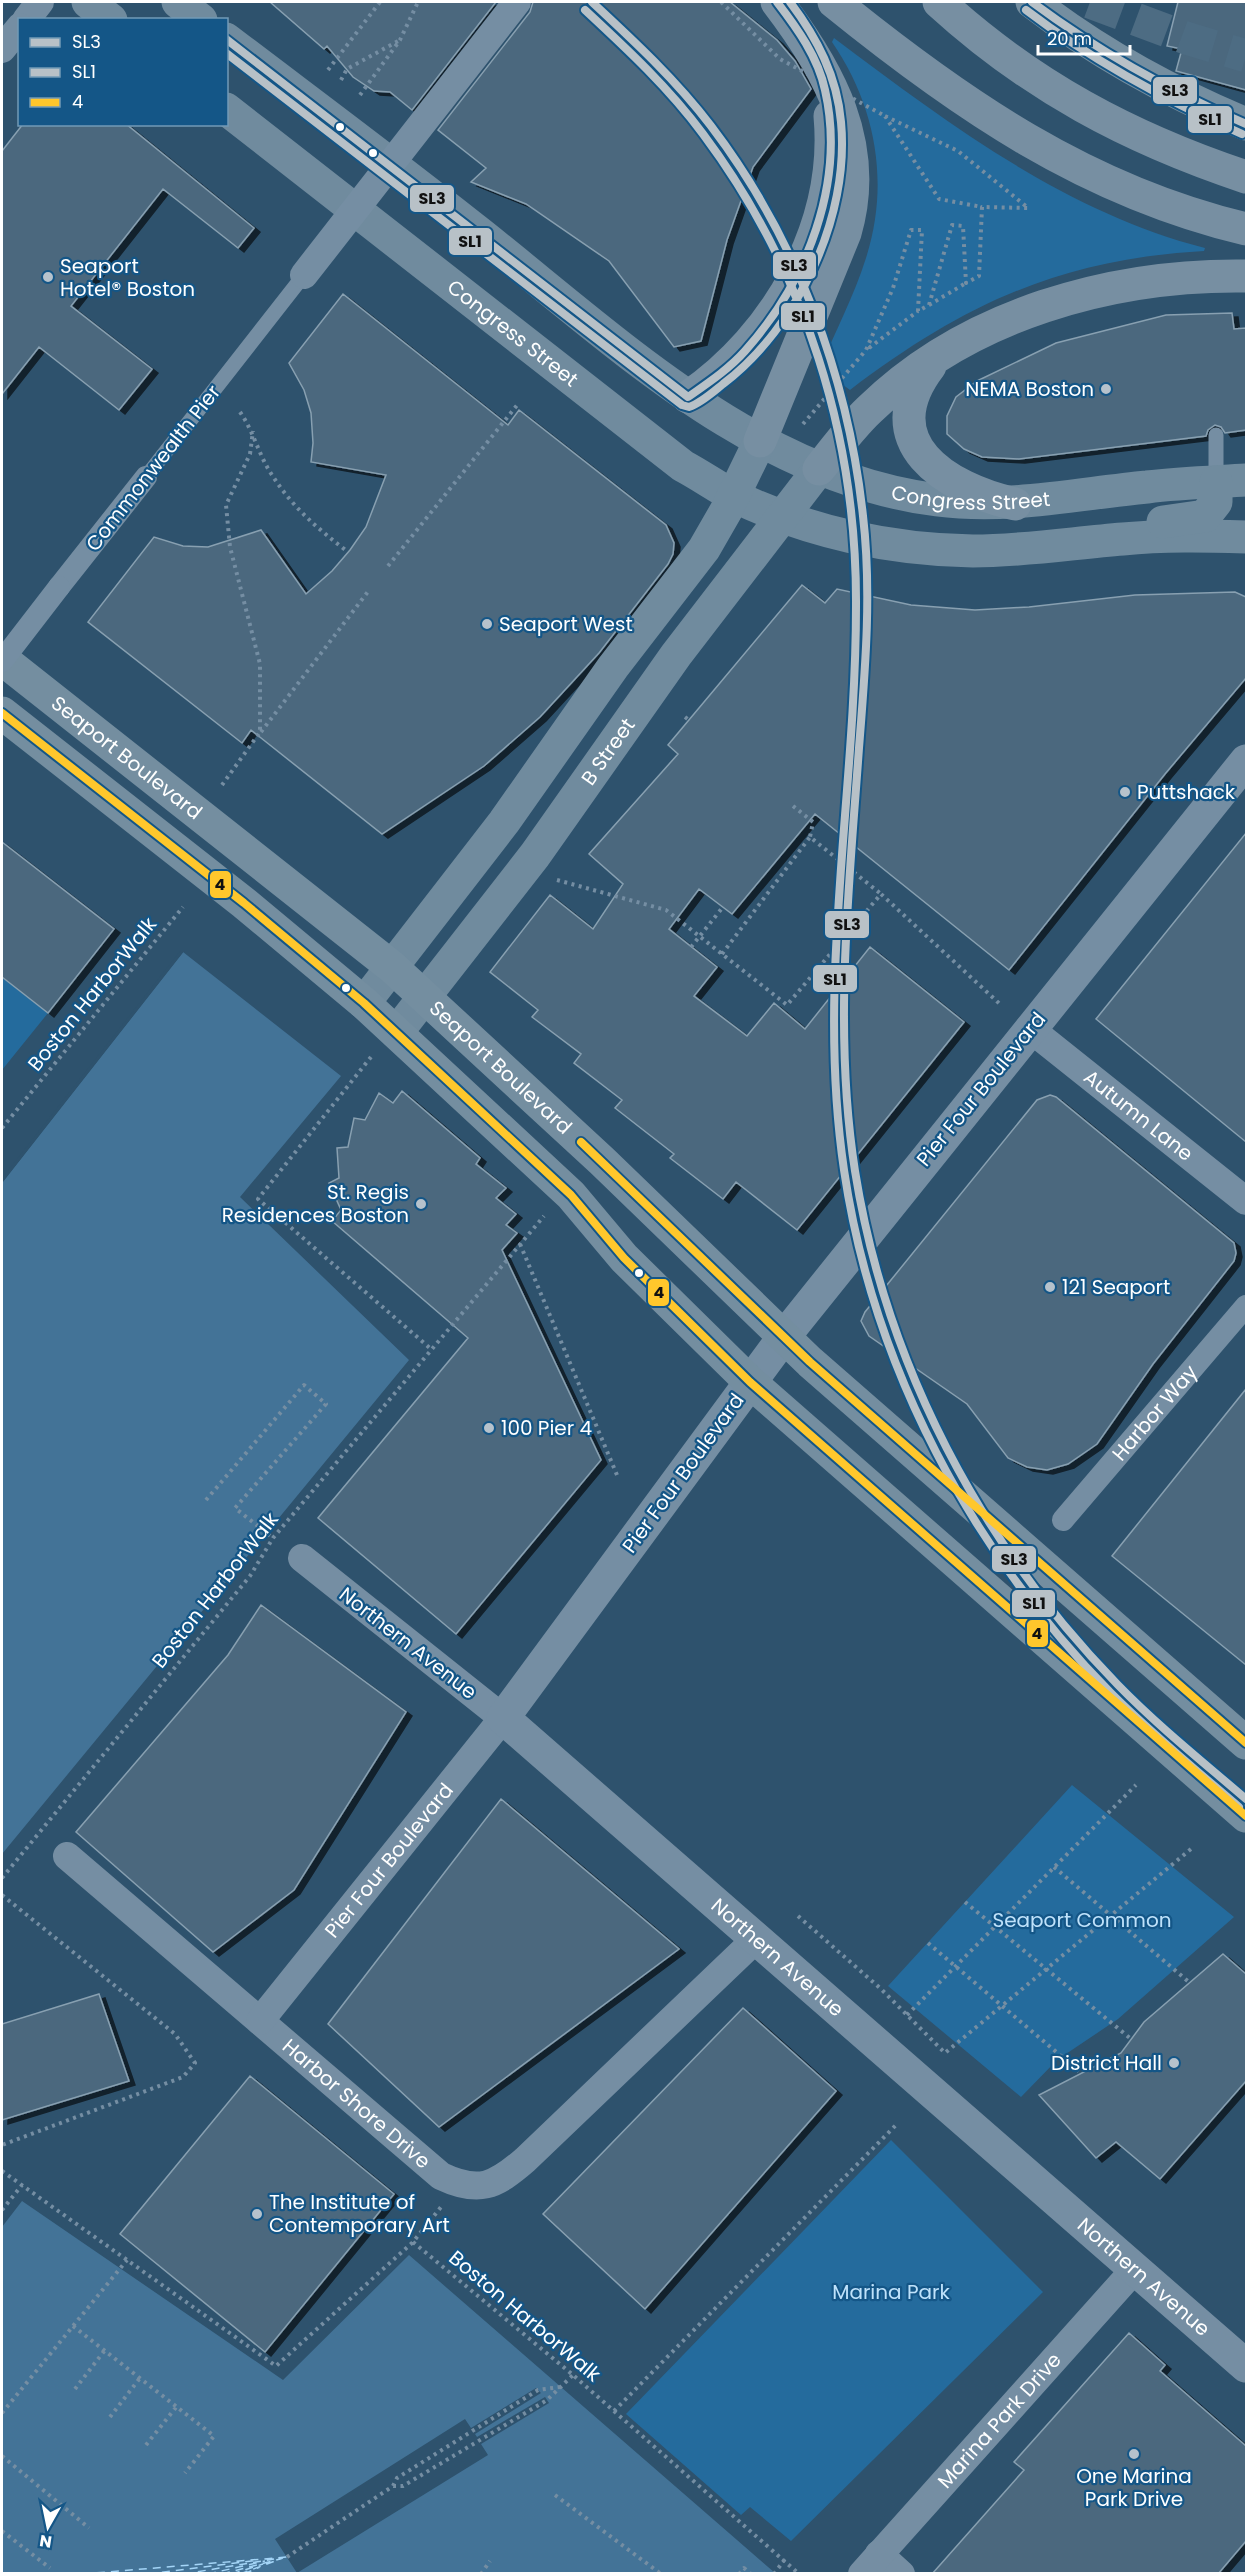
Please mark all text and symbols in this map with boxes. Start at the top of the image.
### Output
legend [18,18,228,126]
scale bar [1038,18,1130,56]
text: 20 m [1047,26,1092,51]
text: SL3 [72,29,101,54]
text: SL1 [72,59,96,84]
line badge: SL3 [1152,76,1198,105]
text: SL3 [1161,79,1189,102]
text: 4 [72,89,83,114]
line badge: SL1 [1187,105,1233,134]
text: SL1 [1198,108,1222,131]
unlabelled marker [334,121,346,133]
unlabelled marker [367,147,379,159]
line badge: SL3 [409,184,455,213]
text: SL3 [418,187,446,210]
line badge: SL1 [448,227,493,256]
text: SL1 [458,230,482,253]
line badge: SL3 [772,251,817,280]
place label: Seaport Hotel® Boston [60,252,195,303]
text: SL3 [780,254,808,277]
marker: Seaport Hotel® Boston [41,270,55,284]
street label: Congress Street [441,273,584,393]
line badge: SL1 [780,302,826,331]
text: SL1 [791,305,815,328]
place label: NEMA Boston [965,375,1094,403]
street label: Commonwealth Pier [79,379,227,557]
marker: NEMA Boston [1099,382,1113,396]
street label: Congress Street [889,478,1051,517]
place label: Seaport West [499,610,633,638]
marker: Seaport West [480,617,494,631]
street label: Seaport Boulevard [45,689,208,826]
street label: B Street [575,712,641,791]
place label: Puttshack [1137,778,1236,806]
marker: Puttshack [1118,785,1132,799]
line badge: 4 [209,870,232,899]
text: 4 [215,873,226,896]
line badge: SL3 [824,910,870,939]
street label: Boston HarborWalk [21,911,163,1077]
text: SL3 [833,913,861,936]
line badge: SL1 [812,964,858,993]
text: SL1 [823,968,847,991]
unlabelled marker [340,982,352,994]
street label: Seaport Boulevard [423,994,578,1141]
street label: Pier Four Boulevard [910,1006,1052,1172]
street label: Autumn Lane [1078,1063,1199,1168]
place label: St. Regis Residences Boston [222,1178,409,1229]
marker: St. Regis Residences Boston [414,1197,428,1211]
unlabelled marker [633,1267,645,1279]
place label: 121 Seaport [1062,1273,1170,1301]
line badge: 4 [647,1278,670,1307]
marker: 121 Seaport [1043,1280,1057,1294]
text: 4 [654,1281,665,1304]
street label: Harbor Way [1106,1359,1204,1467]
street label: Pier Four Boulevard [616,1387,750,1559]
place label: 100 Pier 4 [501,1414,592,1442]
marker: 100 Pier 4 [482,1421,496,1435]
street label: Boston HarborWalk [145,1506,285,1674]
line badge: SL3 [991,1545,1037,1573]
text: SL3 [1000,1548,1028,1571]
street label: Northern Avenue [333,1580,483,1706]
line badge: SL1 [1011,1589,1056,1618]
text: SL1 [1022,1592,1046,1615]
line badge: 4 [1026,1619,1049,1648]
text: 4 [1032,1622,1043,1645]
street label: Pier Four Boulevard [318,1777,460,1944]
street label: Northern Avenue [705,1892,850,2023]
park label: Seaport Common [992,1906,1172,1934]
street label: Harbor Shore Drive [276,2032,437,2175]
place label: District Hall [1051,2049,1162,2077]
marker: District Hall [1167,2056,1181,2070]
place label: The Institute of Contemporary Art [269,2188,450,2239]
marker: The Institute of Contemporary Art [250,2207,264,2221]
street label: Northern Avenue [1071,2211,1216,2342]
street label: Boston HarborWalk [443,2244,608,2388]
park label: Marina Park [832,2278,951,2306]
street label: Marina Park Drive [931,2347,1068,2494]
marker: One Marina Park Drive [1127,2447,1141,2461]
place label: One Marina Park Drive [1076,2462,1192,2513]
north arrow [18,2497,78,2557]
text: N [38,2529,53,2554]

